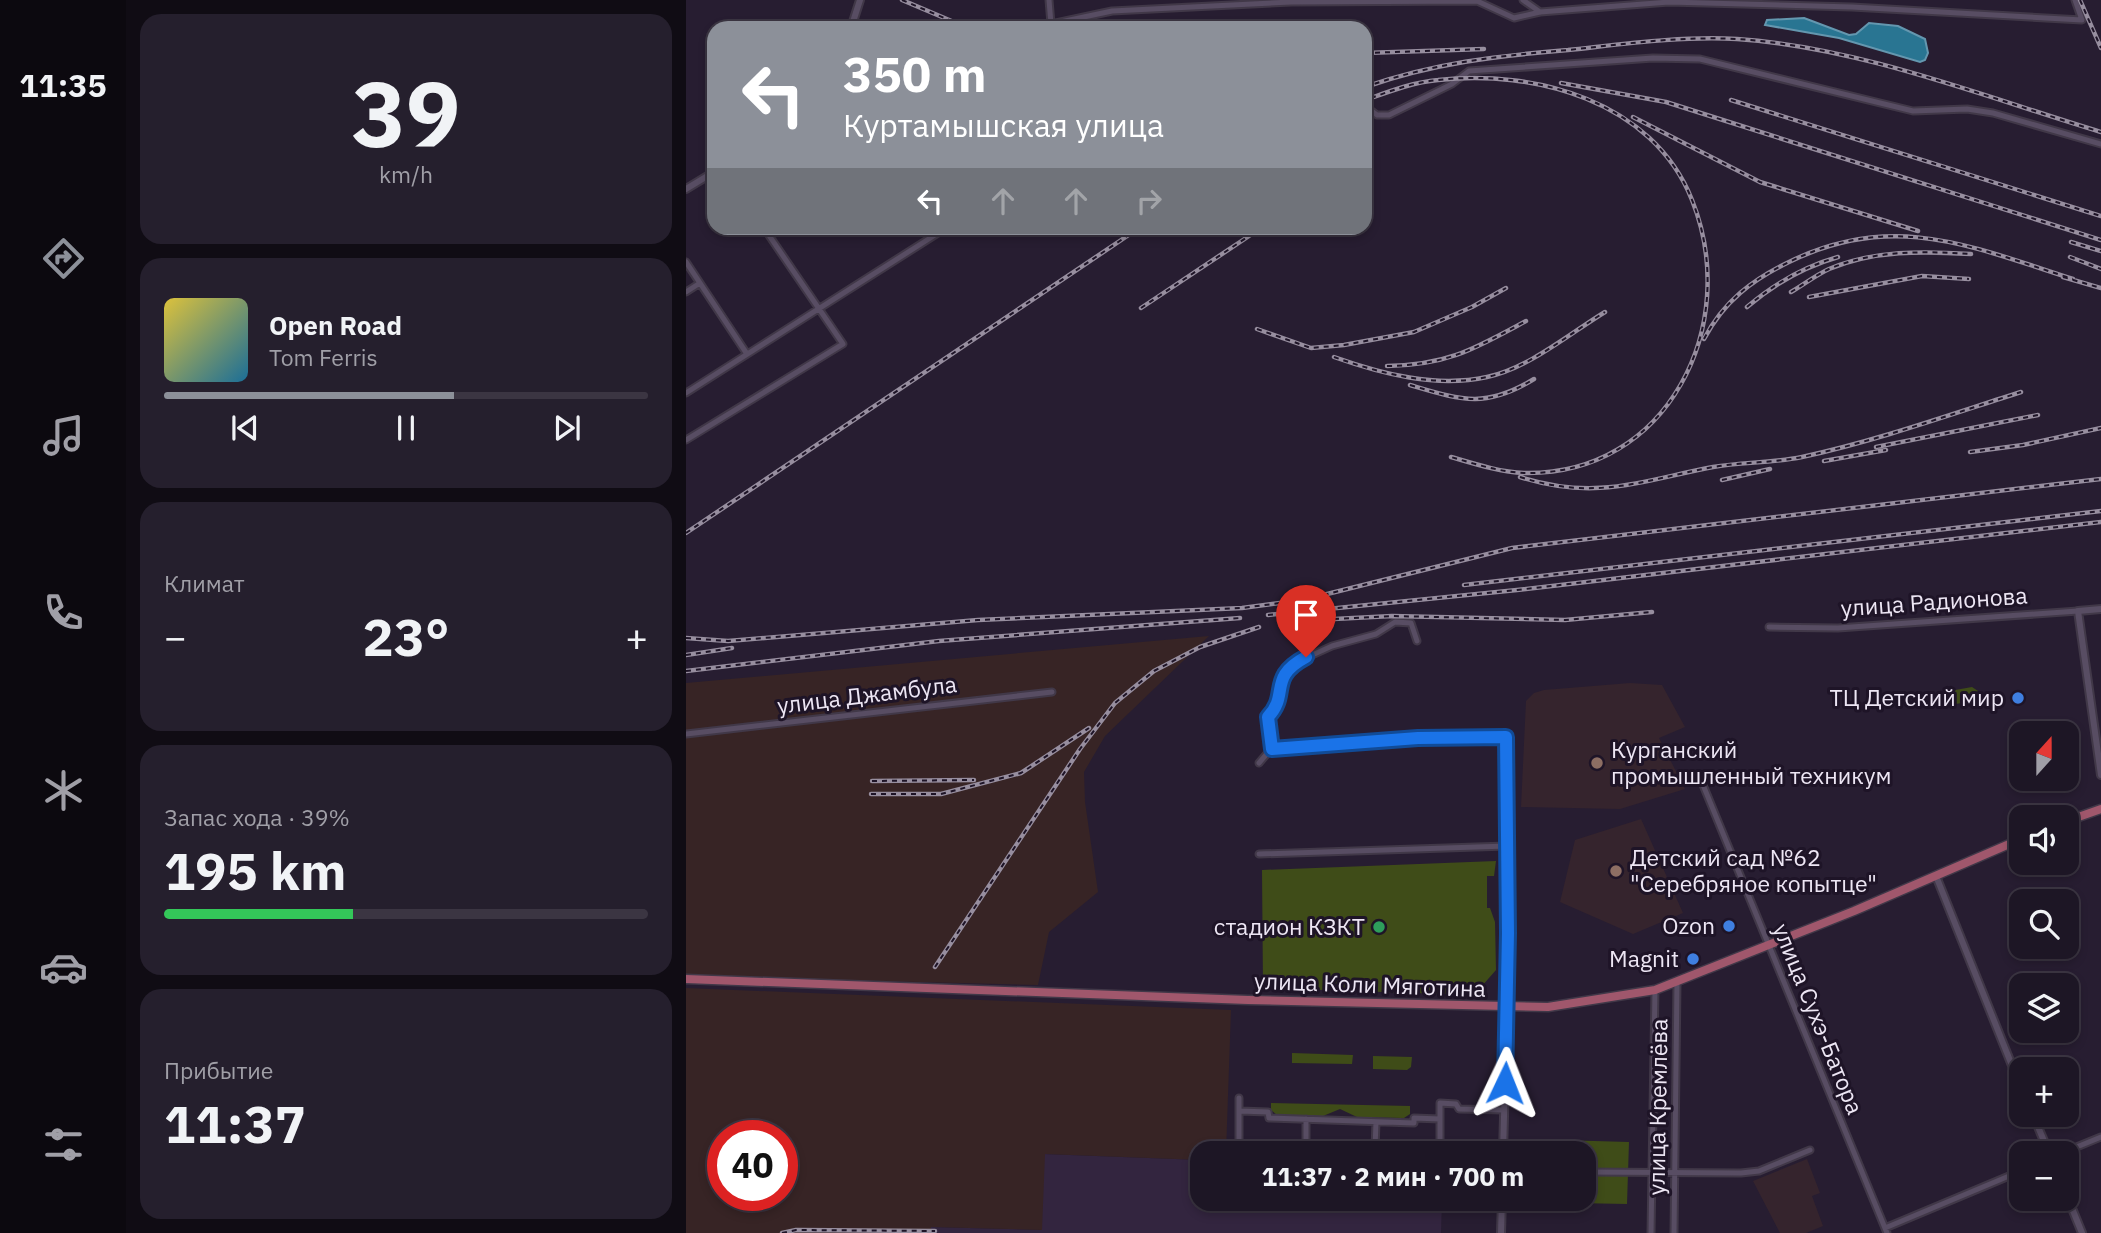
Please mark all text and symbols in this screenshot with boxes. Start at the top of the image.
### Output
text: 350 m [843,42,987,105]
icon: left [728,49,819,140]
text: 39 [351,54,461,172]
text: 11:35 [19,64,107,106]
text: Куртамышская улица [843,104,1164,146]
text: km/h [379,159,433,189]
icon: left [911,182,949,220]
icon: ahead [984,182,1022,220]
icon: ahead [1057,182,1095,220]
icon: right [1130,182,1168,220]
icon: directions [39,234,88,283]
text: Open Road [269,308,402,342]
text: Tom Ferris [269,342,378,372]
icon: previous [226,409,264,447]
icon: pause [387,409,425,447]
icon: next [548,409,586,447]
icon: music [39,411,88,460]
text: Климат [164,568,245,598]
street label: улица Радионова [1840,580,2028,622]
pin [1276,585,1336,657]
icon: phone [39,588,88,637]
icon: arrive [1287,596,1325,634]
text: 23° [363,603,449,670]
text: − [164,612,187,661]
text: + [625,612,648,661]
street label: улица Джамбула [775,668,958,720]
place label: ТЦ Детский мир [1830,682,2004,712]
marker: ТЦ Детский мир [2010,690,2026,706]
north arrow [2009,721,2079,791]
map controls [2009,721,2079,1211]
place label: Курганский промышленный техникум [1611,734,1891,790]
marker: Курганский промышленный техникум [1589,755,1605,771]
icon: climate [39,766,88,815]
text: Запас хода · 39% [164,802,350,832]
button: sound [2009,805,2079,875]
text: 195 km [164,837,346,904]
place label: Детский сад №62 "Серебряное копытце" [1630,842,1877,898]
marker: Детский сад №62 "Серебряное копытце" [1608,863,1624,879]
button: search [2009,889,2079,959]
place label: Ozon [1662,910,1715,940]
place label: стадион КЗКТ [1214,911,1365,941]
marker: Ozon [1721,918,1737,934]
marker: стадион КЗКТ [1371,919,1387,935]
street label: улица Сухэ-Батора [1767,919,1871,1118]
icon: car [39,943,88,992]
place label: Magnit [1609,943,1679,973]
marker: Magnit [1685,951,1701,967]
street label: улица Коли Мяготина [1254,965,1486,1003]
button: layers [2009,973,2079,1043]
street label: улица Кремлёва [1640,1018,1674,1196]
position arrow [1468,1046,1542,1120]
text: Прибытие [164,1055,273,1085]
button: + [2009,1057,2079,1127]
text: 11:37 [164,1090,306,1157]
icon: filters [39,1120,88,1169]
speed limit sign: 40 [707,1120,798,1211]
button: − [2009,1141,2079,1211]
text: 11:37 · 2 мин · 700 m [1262,1159,1524,1193]

